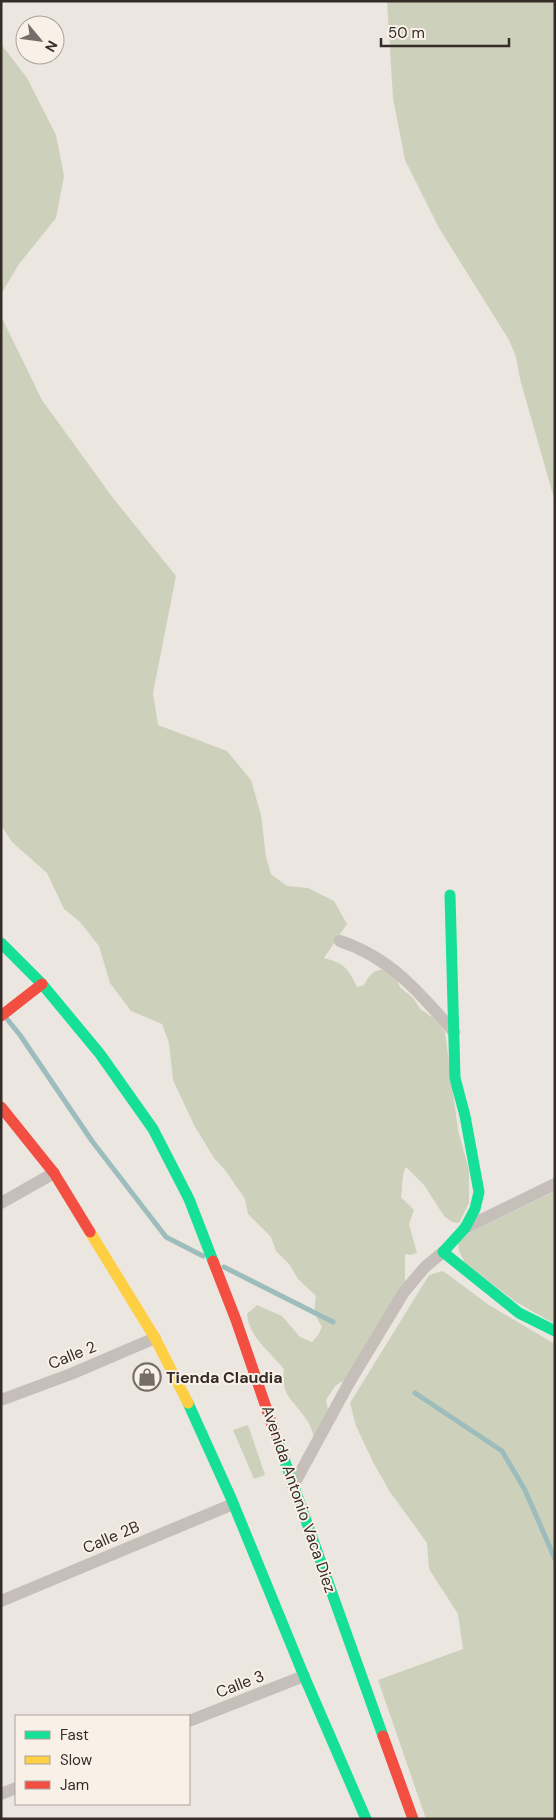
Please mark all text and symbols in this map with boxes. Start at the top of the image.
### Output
north arrow [15,15,65,65]
scale bar [381,15,508,47]
text: 50 m [388,23,425,43]
text: N [41,37,62,55]
street label: Calle 2 [45,1336,99,1374]
shop icon: Tienda Claudia [132,1362,162,1392]
place label: Tienda Claudia [166,1367,283,1388]
street label: Avenida Antonio Vaca Diez [257,1402,341,1596]
street label: Calle 2B [79,1516,143,1558]
street label: Calle 3 [213,1665,267,1703]
legend [15,1715,190,1805]
text: Fast [60,1725,89,1745]
text: Slow [60,1750,93,1770]
text: Jam [60,1775,89,1795]

